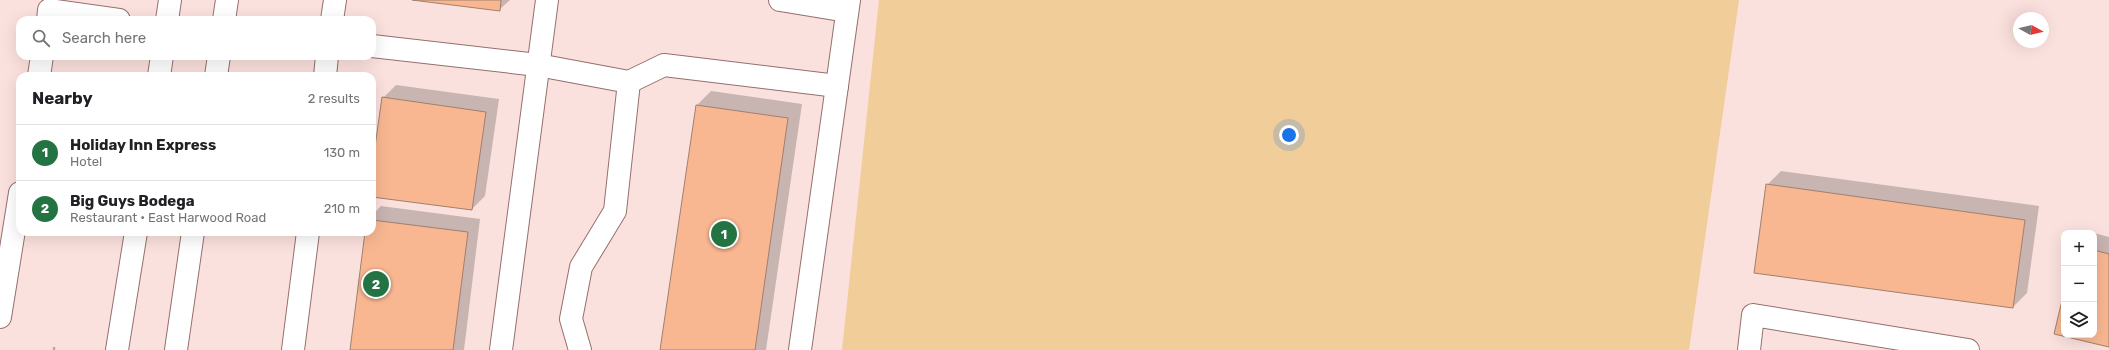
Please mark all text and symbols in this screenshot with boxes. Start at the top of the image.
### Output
north arrow [2013,12,2049,48]
search box [16,16,376,60]
icon: search [30,27,52,49]
text: Search here [62,29,146,47]
text: Nearby [32,88,93,108]
text: 2 results [308,91,360,106]
your location [1279,125,1299,145]
text: Holiday Inn Express [70,136,216,154]
text: 1 [42,145,48,160]
text: 130 m [324,145,360,160]
text: Hotel [70,154,102,169]
text: Big Guys Bodega [70,192,195,210]
text: 2 [41,201,49,216]
text: 210 m [324,201,360,216]
text: Restaurant · East Harwood Road [70,210,266,225]
pin: 1 [711,219,737,249]
map controls [2061,230,2097,338]
button: + [2061,230,2097,266]
button: − [2061,266,2097,302]
pin: 2 [363,269,389,299]
button: layers [2061,302,2097,338]

